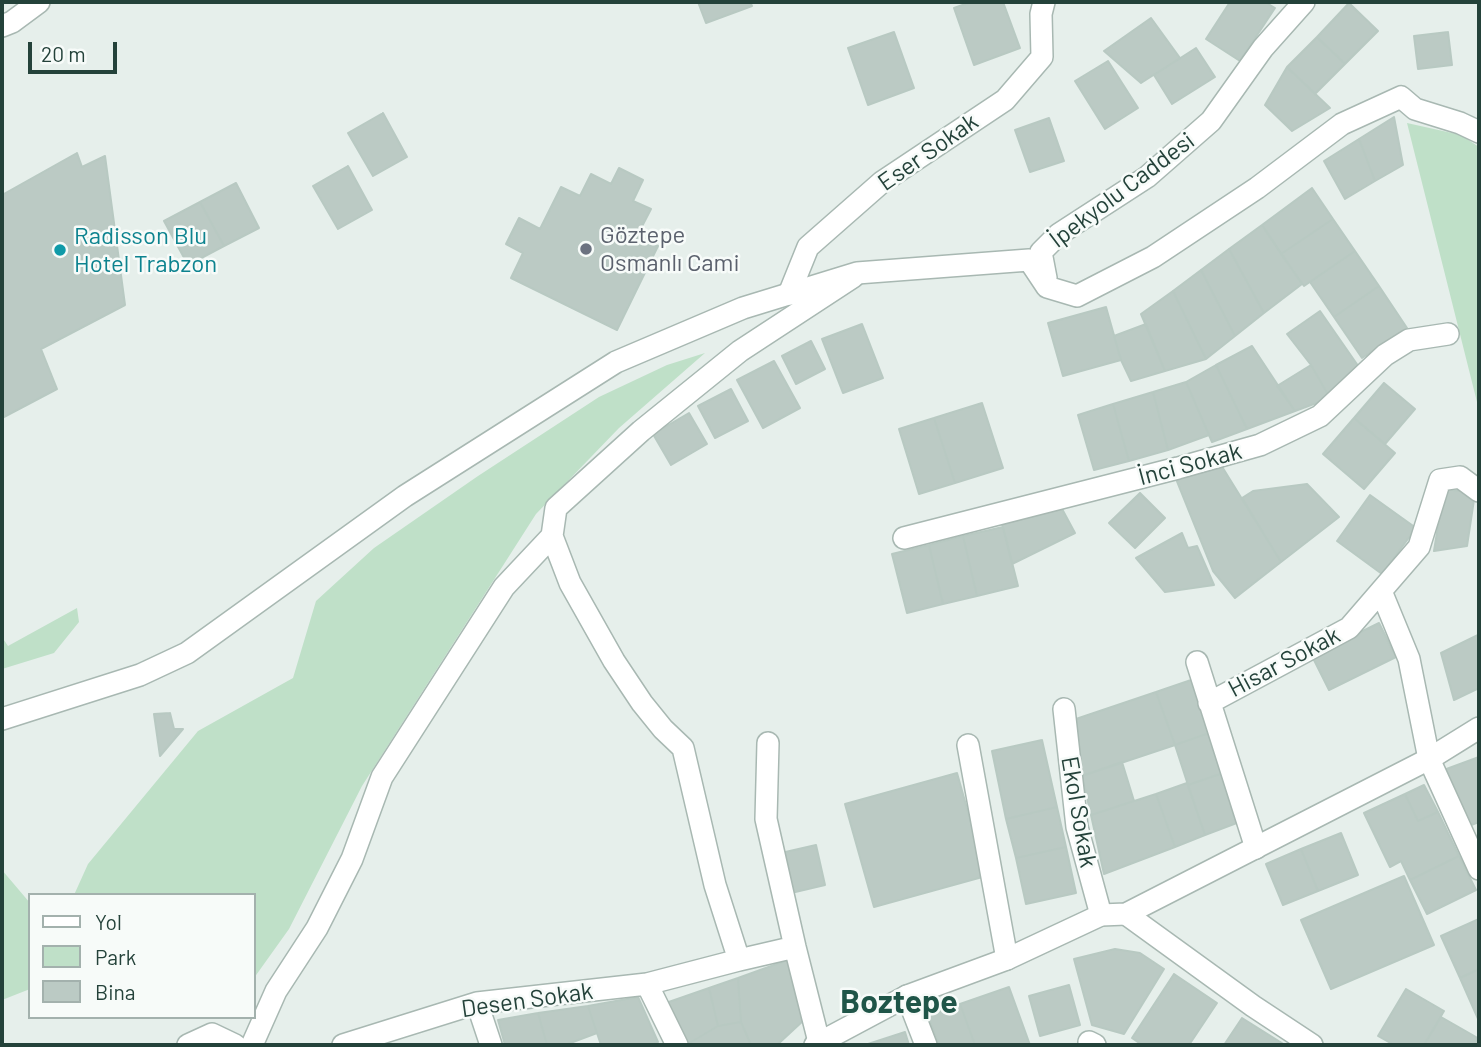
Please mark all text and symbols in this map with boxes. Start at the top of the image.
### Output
scale bar [32,28,121,72]
text: 20 m [41,41,86,66]
street label: Eser Sokak [872,107,984,197]
street label: İpekyolu Caddesi [1044,126,1200,254]
place label: Göztepe Osmanlı Cami [600,221,740,277]
place label: Radisson Blu Hotel Trabzon [74,222,217,278]
marker: Göztepe Osmanlı Cami [578,241,594,257]
marker: Radisson Blu Hotel Trabzon [52,242,68,258]
street label: İnci Sokak [1135,436,1245,492]
street label: Hisar Sokak [1223,621,1345,703]
street label: Ekol Sokak [1055,754,1103,870]
legend [28,893,256,1019]
text: Yol [95,909,122,934]
text: Park [95,944,136,969]
street label: Desen Sokak [459,977,595,1023]
text: Bina [95,979,136,1004]
district label: Boztepe [840,983,958,1021]

